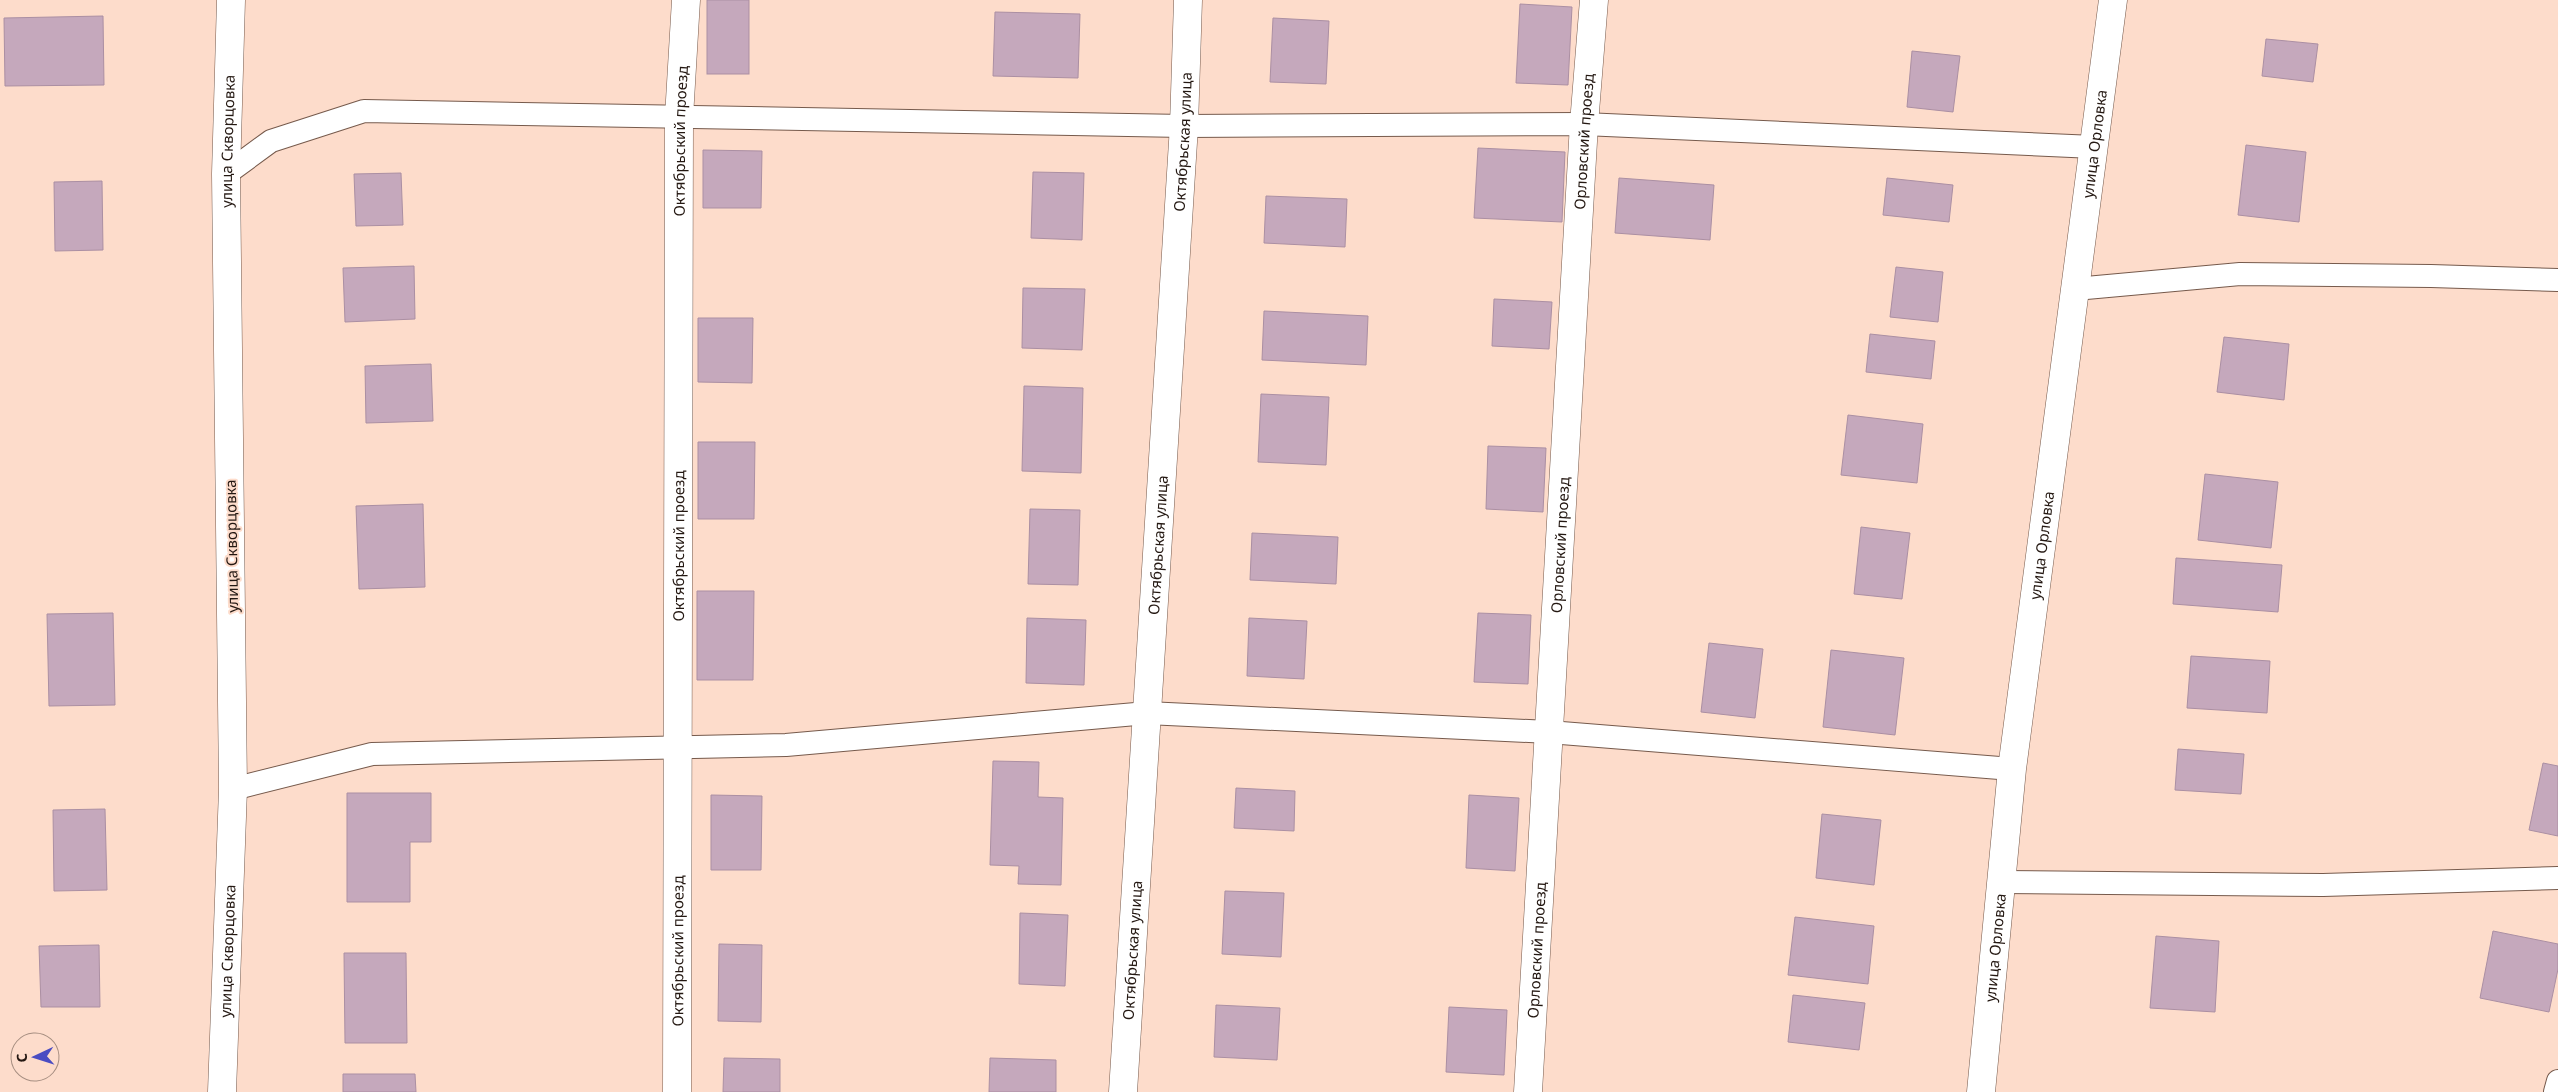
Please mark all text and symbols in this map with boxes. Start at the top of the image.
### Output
street label: Октябрьский проезд [669,65,692,217]
street label: Октябрьская улица [1169,72,1196,212]
street label: Орловский проезд [1569,73,1598,210]
street label: улица Скворцовка [216,74,239,208]
street label: улица Орловка [2077,88,2111,199]
street label: Октябрьский проезд [668,470,688,622]
street label: Октябрьская улица [1143,475,1172,616]
street label: Орловский проезд [1546,476,1574,614]
street label: улица Скворцовка [220,479,242,613]
street label: улица Орловка [2024,490,2058,601]
street label: Октябрьский проезд [667,875,687,1027]
street label: Октябрьская улица [1118,880,1146,1021]
street label: Орловский проезд [1522,882,1550,1019]
street label: улица Скворцовка [215,884,240,1018]
street label: улица Орловка [1980,892,2010,1003]
north arrow [10,1032,60,1082]
text: С [12,1053,31,1063]

